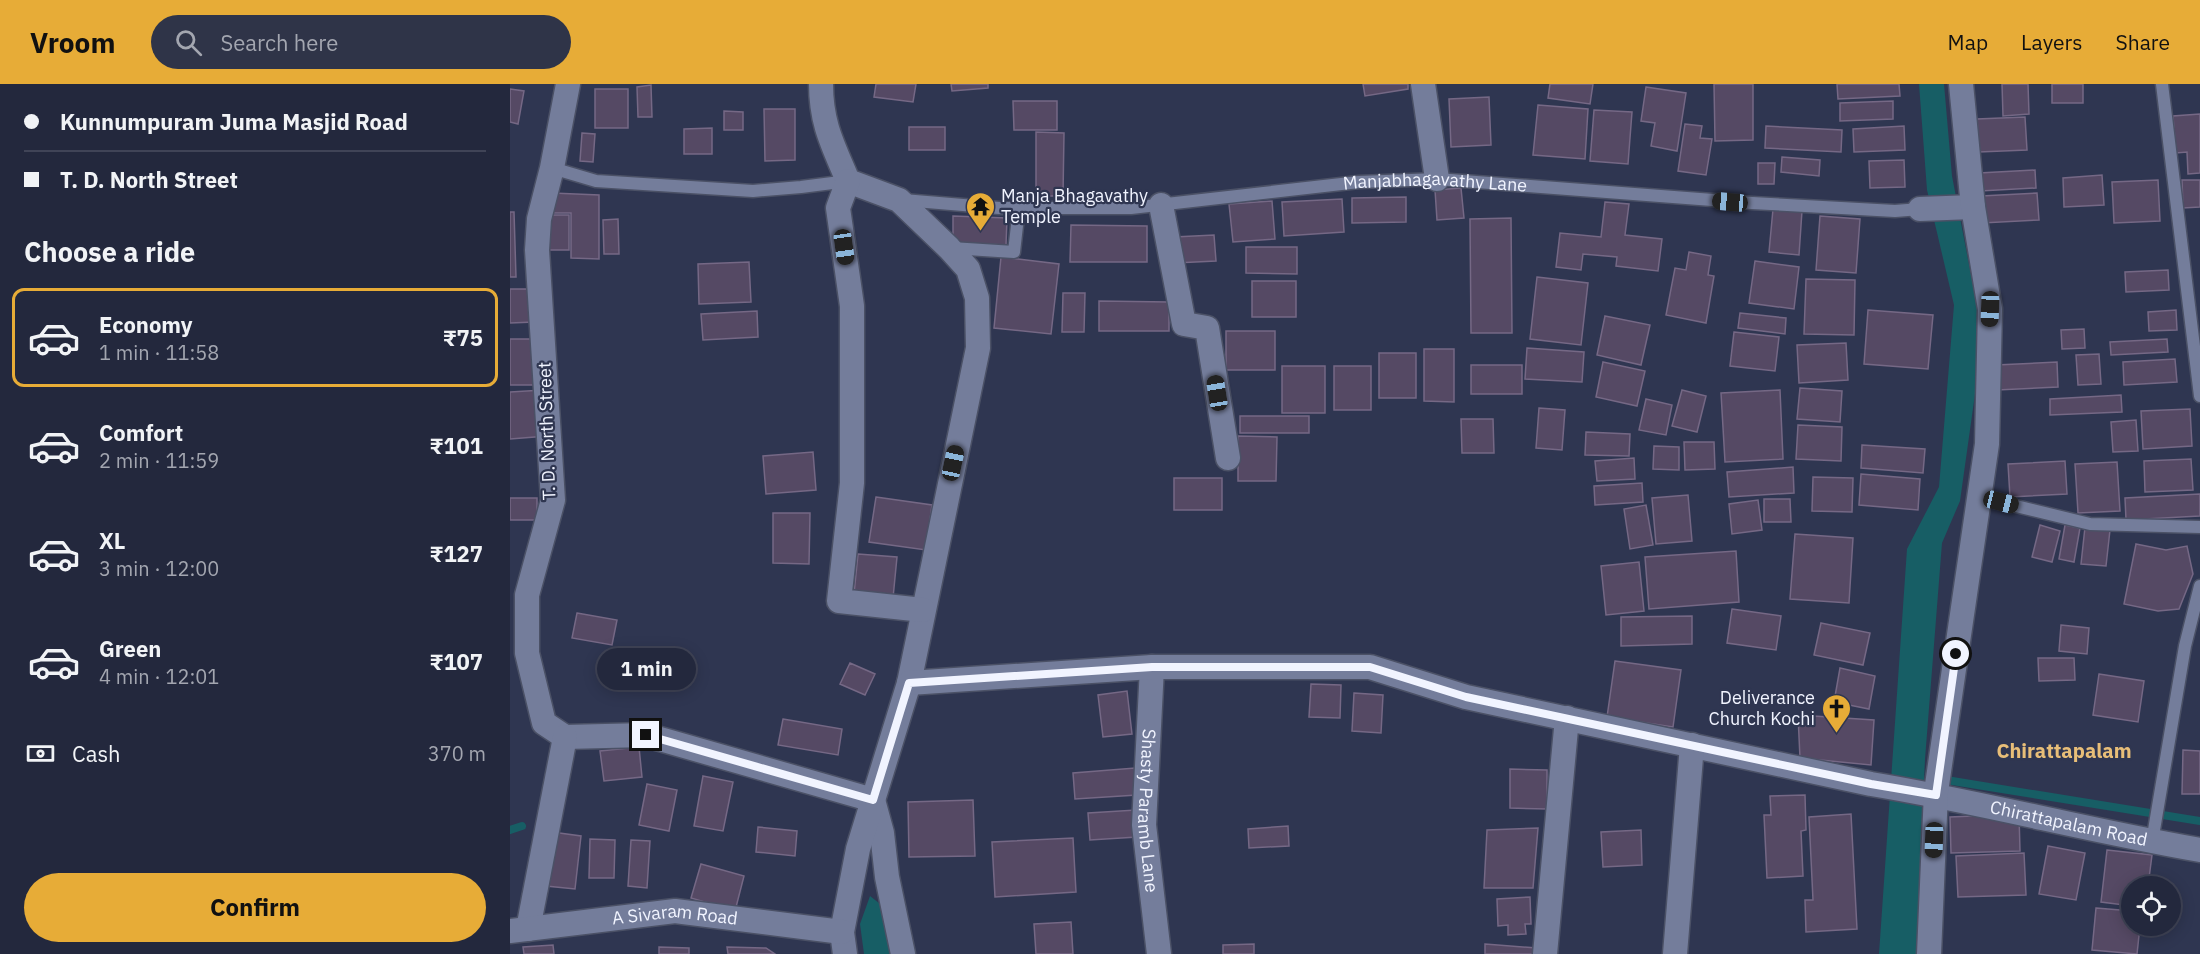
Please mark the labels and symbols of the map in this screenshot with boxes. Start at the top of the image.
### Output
street label: Manjabhagavathy Lane [1342,167,1528,197]
place label: Manja Bhagavathy Temple [1001,184,1148,228]
temple icon: Manja Bhagavathy Temple [964,190,996,232]
car [1711,191,1749,213]
car [833,228,855,266]
car [1980,291,2000,327]
street label: T. D. North Street [533,361,560,501]
car [1205,374,1229,412]
car [940,444,966,482]
car [1981,489,2021,515]
route start [1942,640,1969,667]
callout: 1 min [596,648,696,690]
place label: Deliverance Church Kochi [1709,686,1815,730]
church icon: Deliverance Church Kochi [1820,692,1852,734]
route end [632,721,659,748]
street label: Shasty Paramb Lane [1133,728,1164,894]
district label: Chirattapalam [1996,737,2132,764]
street label: Chirattapalam Road [1988,795,2149,851]
car [1924,822,1944,858]
street label: A Sivaram Road [610,899,739,930]

